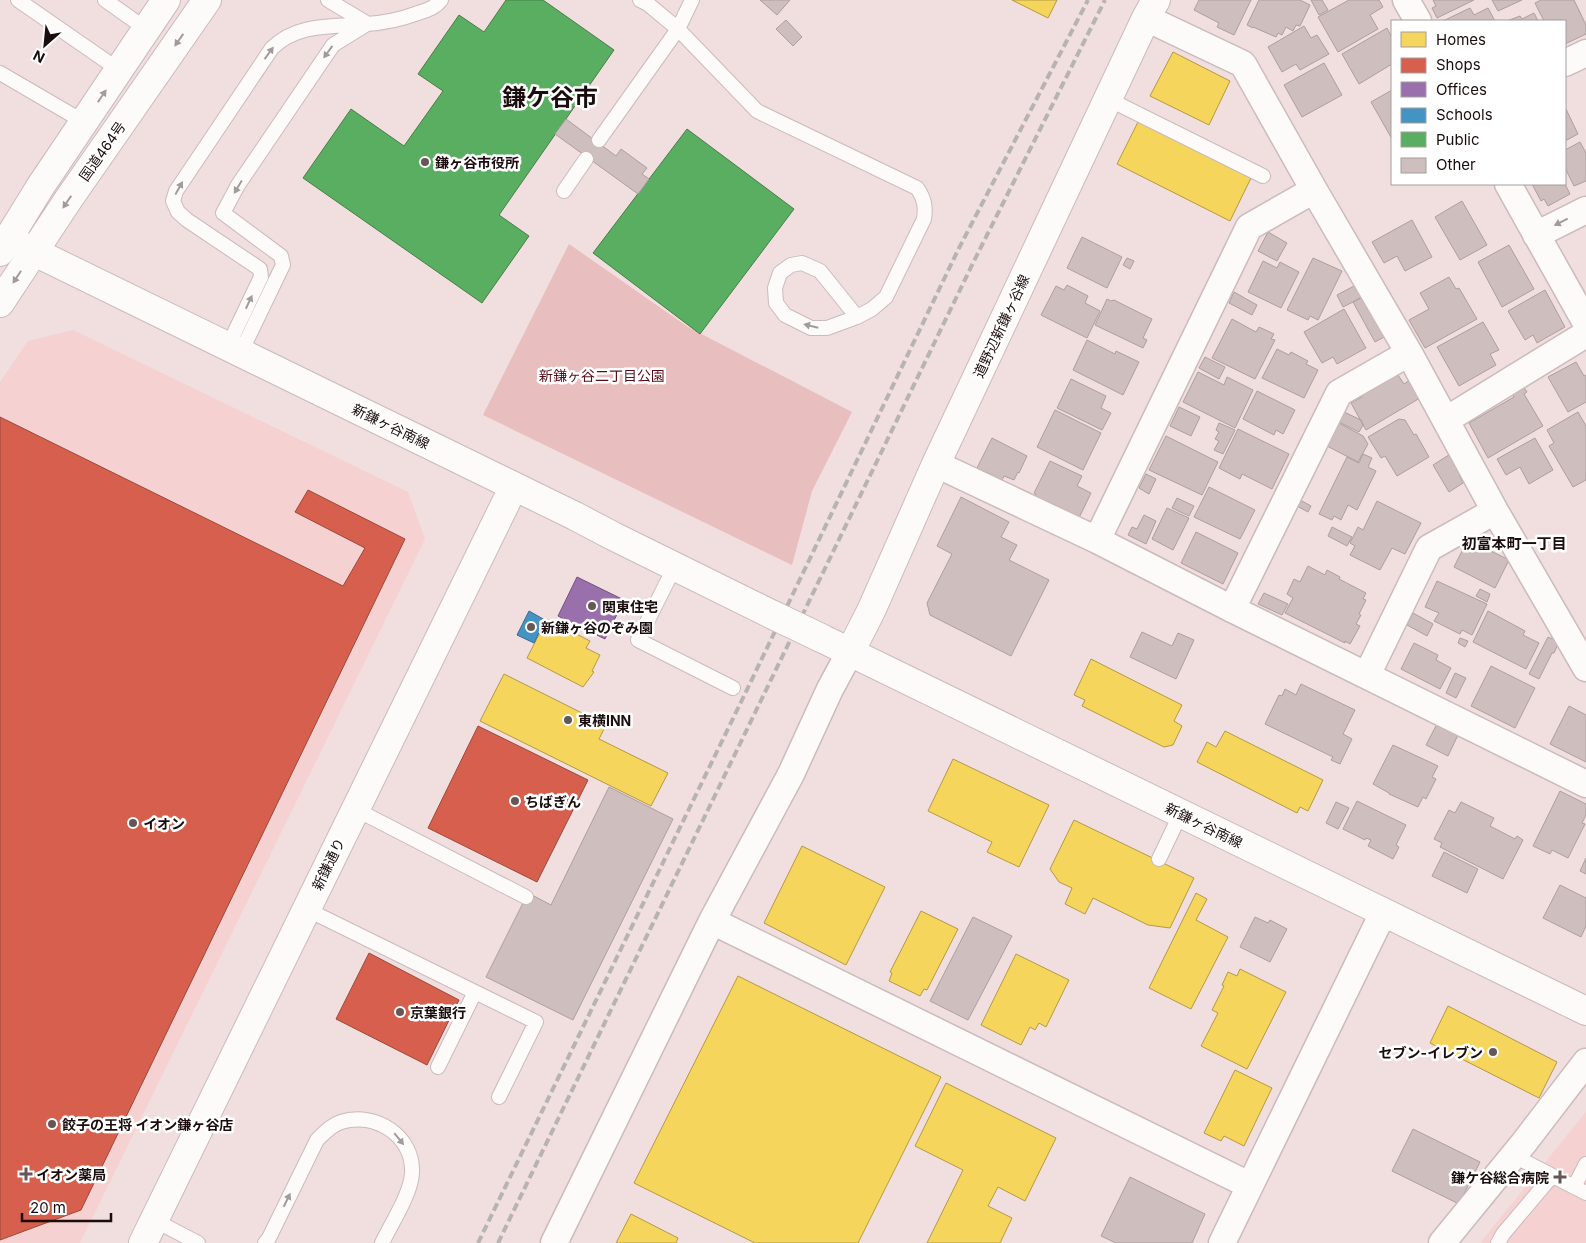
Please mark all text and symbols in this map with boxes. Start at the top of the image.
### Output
north arrow [20,20,70,70]
legend [1391,20,1566,185]
text: Homes [1436,30,1486,49]
one-way arrow [174,33,184,47]
one-way arrow [323,45,333,59]
text: N [30,47,47,67]
one-way arrow [263,47,274,60]
text: Shops [1436,55,1481,74]
text: Offices [1436,80,1487,99]
district label: 鎌ケ谷市 [502,83,598,112]
one-way arrow [97,89,107,102]
text: Schools [1436,105,1493,124]
street label: 国道464号 [75,118,129,184]
text: Public [1436,130,1479,149]
place label: 鎌ヶ谷市役所 [435,154,519,171]
text: Other [1436,155,1476,174]
marker: 鎌ヶ谷市役所 [419,156,431,168]
one-way arrow [233,180,242,193]
one-way arrow [174,182,183,195]
one-way arrow [62,196,72,209]
one-way arrow [1554,218,1568,226]
one-way arrow [12,270,22,284]
street label: 道野辺新鎌ヶ谷線 [970,272,1032,380]
one-way arrow [245,295,253,309]
one-way arrow [804,322,819,330]
park label: 新鎌ヶ谷二丁目公園 [539,367,665,384]
street label: 新鎌ヶ谷南線 [350,400,432,452]
district label: 初富本町一丁目 [1461,534,1567,553]
place label: 関東住宅 [602,598,658,615]
marker: 関東住宅 [586,600,598,612]
place label: 新鎌ヶ谷のぞみ園 [541,619,653,636]
marker: 新鎌ヶ谷のぞみ園 [525,621,537,633]
place label: 東横INN [578,712,631,729]
marker: 東横INN [562,714,574,726]
place label: ちばぎん [525,793,581,810]
marker: ちばぎん [509,795,521,807]
street label: 新鎌ヶ谷南線 [1163,799,1245,851]
place label: イオン [143,815,185,832]
marker: イオン [127,817,139,829]
street label: 新鎌通り [308,835,348,893]
place label: 京葉銀行 [410,1004,466,1021]
marker: 京葉銀行 [394,1006,406,1018]
place label: セブン-イレブン [1378,1044,1483,1061]
marker: セブン-イレブン [1487,1046,1499,1058]
place label: 餃子の王将 イオン鎌ヶ谷店 [62,1116,233,1133]
marker: 餃子の王将 イオン鎌ヶ谷店 [46,1118,58,1130]
one-way arrow [394,1132,405,1145]
place label: イオン薬局 [36,1166,106,1183]
marker: イオン薬局 [20,1168,32,1180]
place label: 鎌ケ谷総合病院 [1451,1169,1549,1186]
marker: 鎌ケ谷総合病院 [1553,1170,1567,1184]
scale bar [22,1190,111,1222]
one-way arrow [284,1193,292,1207]
text: 20 m [30,1198,66,1217]

